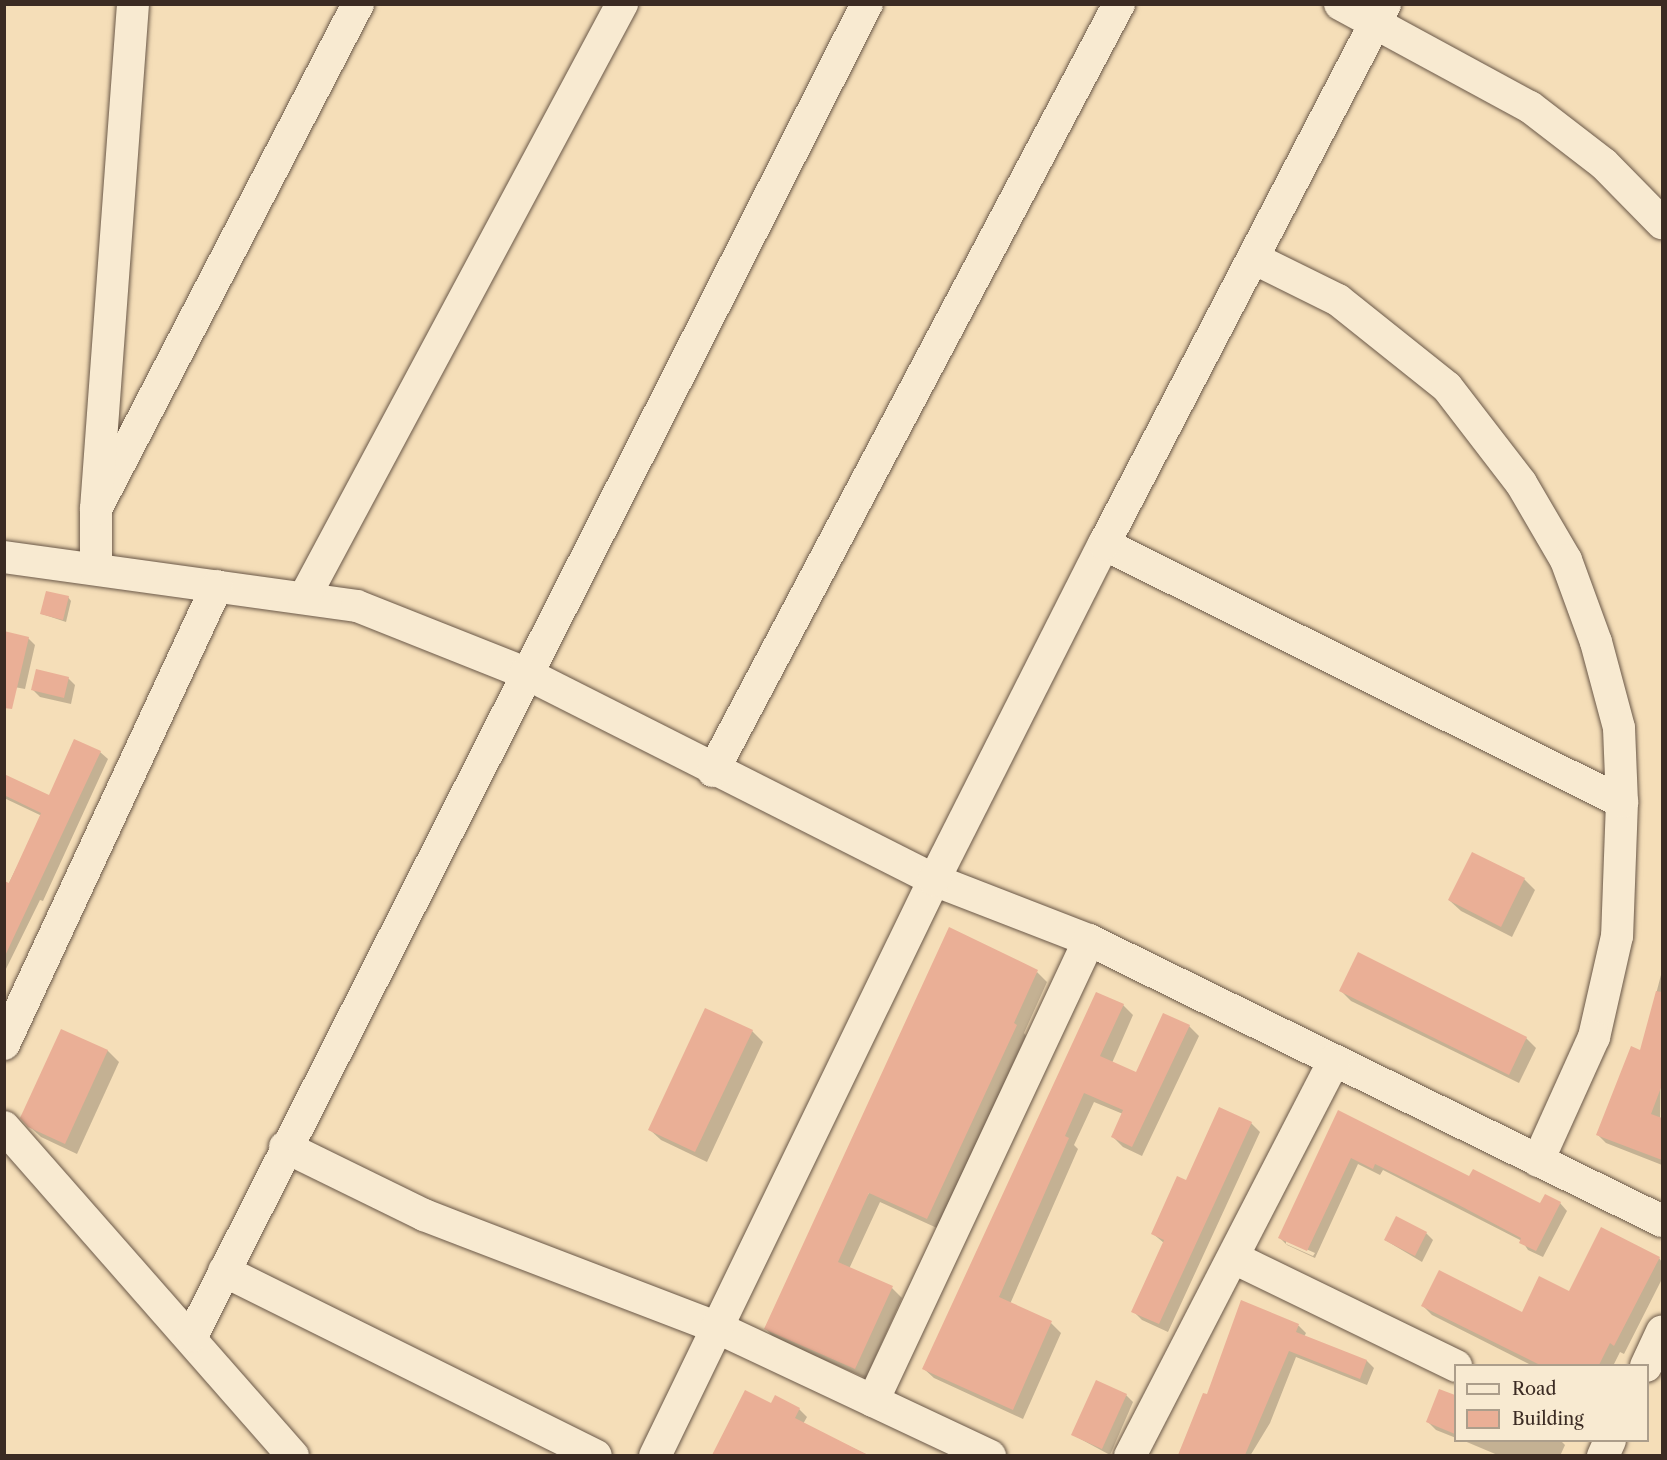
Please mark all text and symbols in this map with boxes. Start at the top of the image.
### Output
legend [1454,1364,1649,1442]
text: Road [1512,1378,1557,1400]
text: Building [1512,1408,1584,1430]

